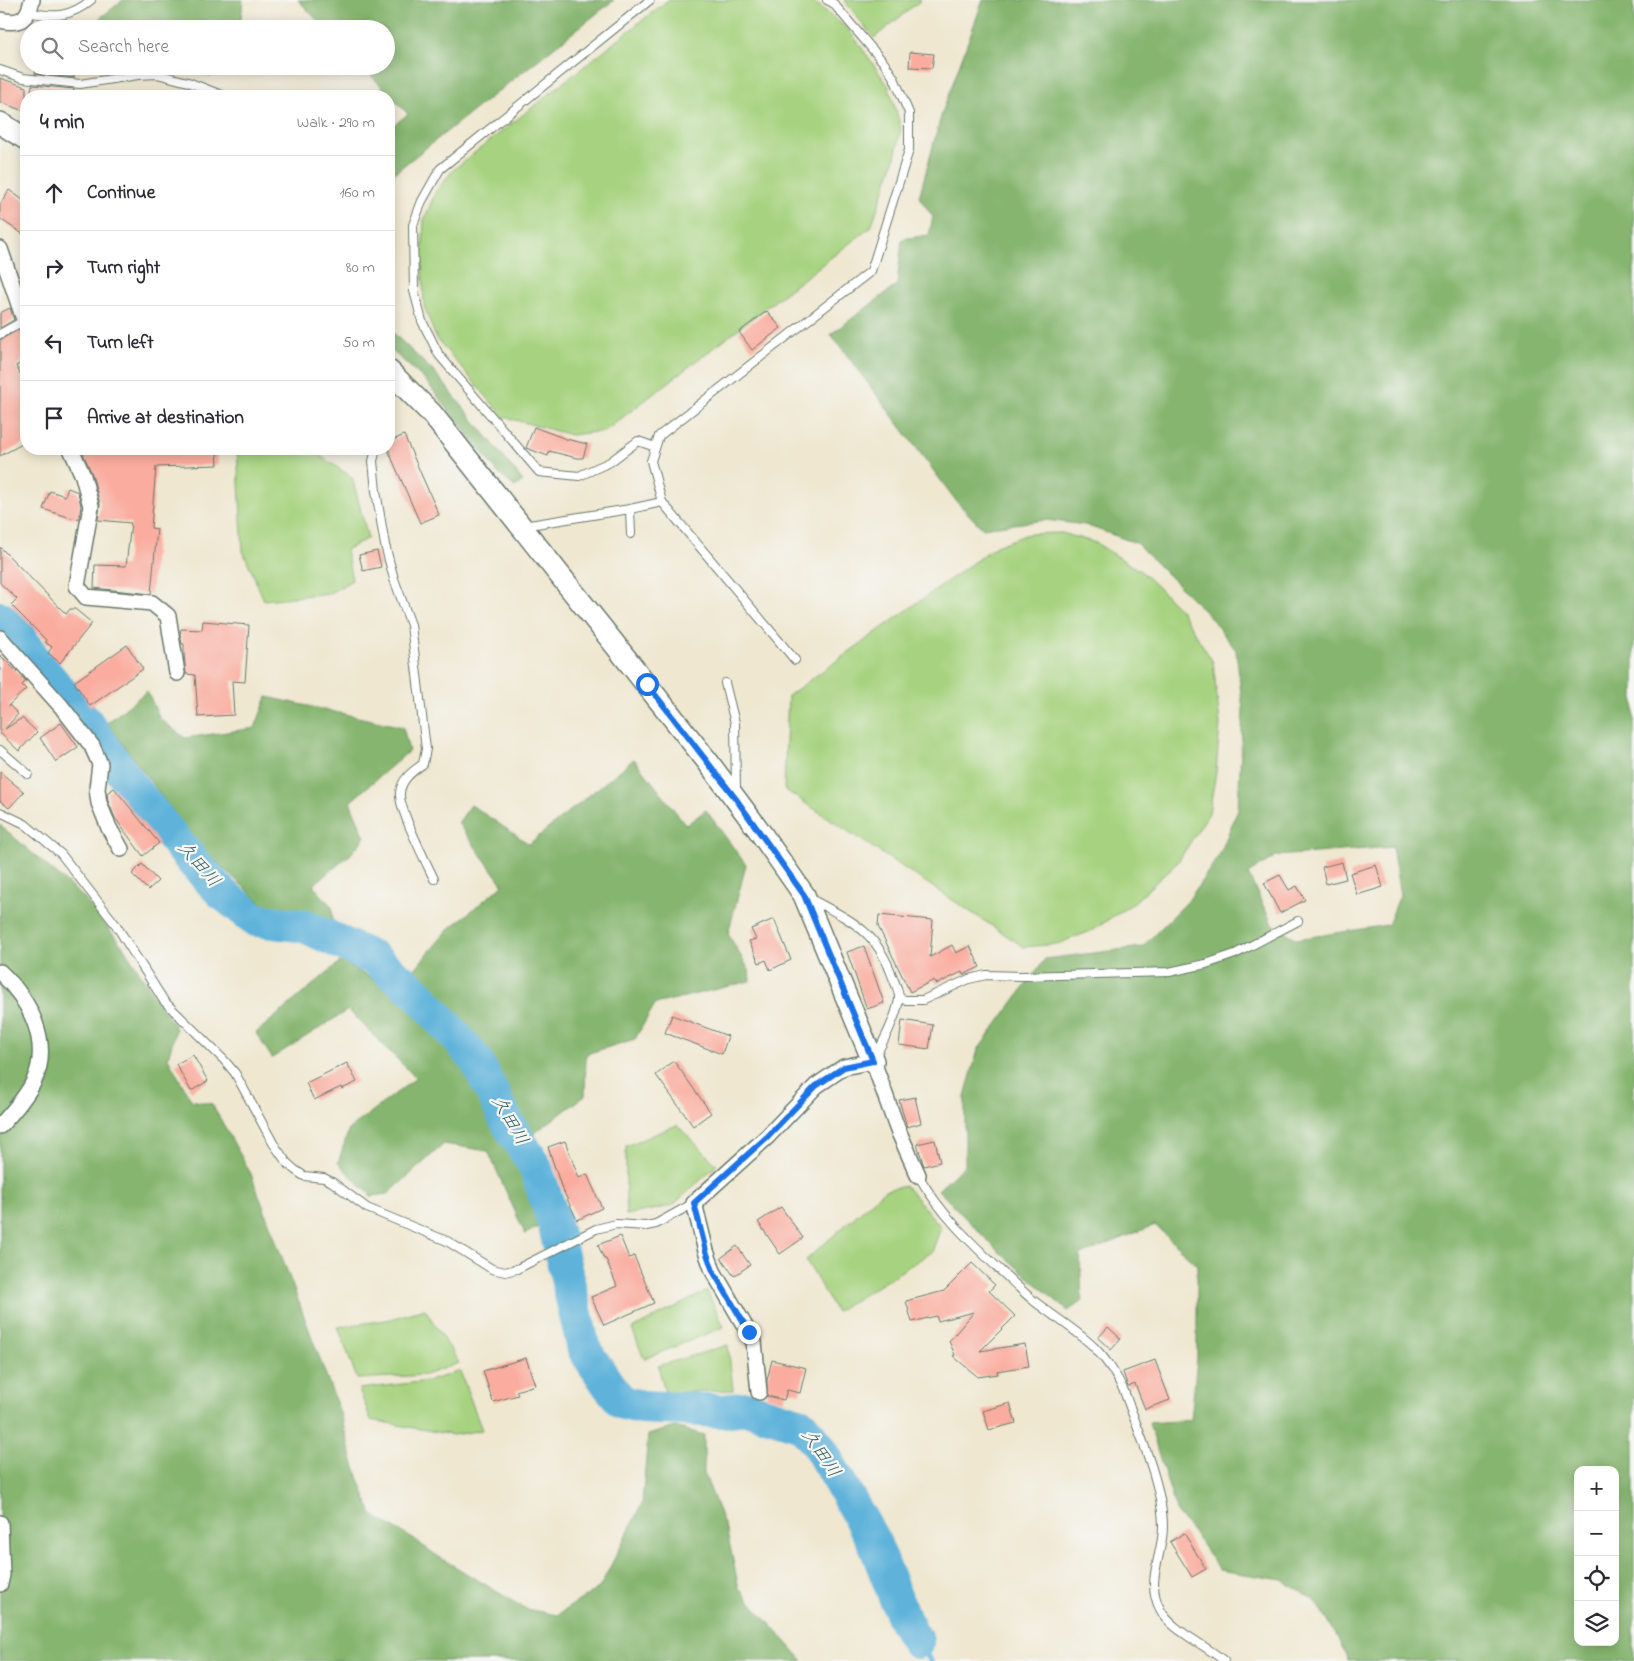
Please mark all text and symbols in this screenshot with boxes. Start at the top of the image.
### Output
search box [20,20,395,75]
icon: search [38,34,66,62]
text: Search here [78,34,169,61]
text: 4 min [40,108,84,138]
text: Walk · 290 m [297,111,375,135]
icon: ahead [40,179,68,207]
text: Continue [87,180,155,207]
text: 160 m [340,181,375,205]
icon: right [40,254,68,282]
text: Turn right [87,255,160,282]
text: 80 m [346,256,375,280]
icon: left [40,329,68,357]
text: Turn left [87,330,154,357]
text: 50 m [343,331,375,355]
icon: arrive [40,404,68,432]
text: Arrive at destination [87,405,244,432]
route start [636,673,659,696]
water label: 久田川 [170,836,226,894]
water label: 久田川 [484,1091,534,1151]
route end [738,1321,761,1344]
water label: 久田川 [794,1424,846,1484]
map controls [1574,1466,1619,1646]
button: + [1574,1466,1619,1511]
button: − [1574,1511,1619,1556]
button: locate [1574,1556,1619,1601]
button: layers [1574,1601,1619,1646]

